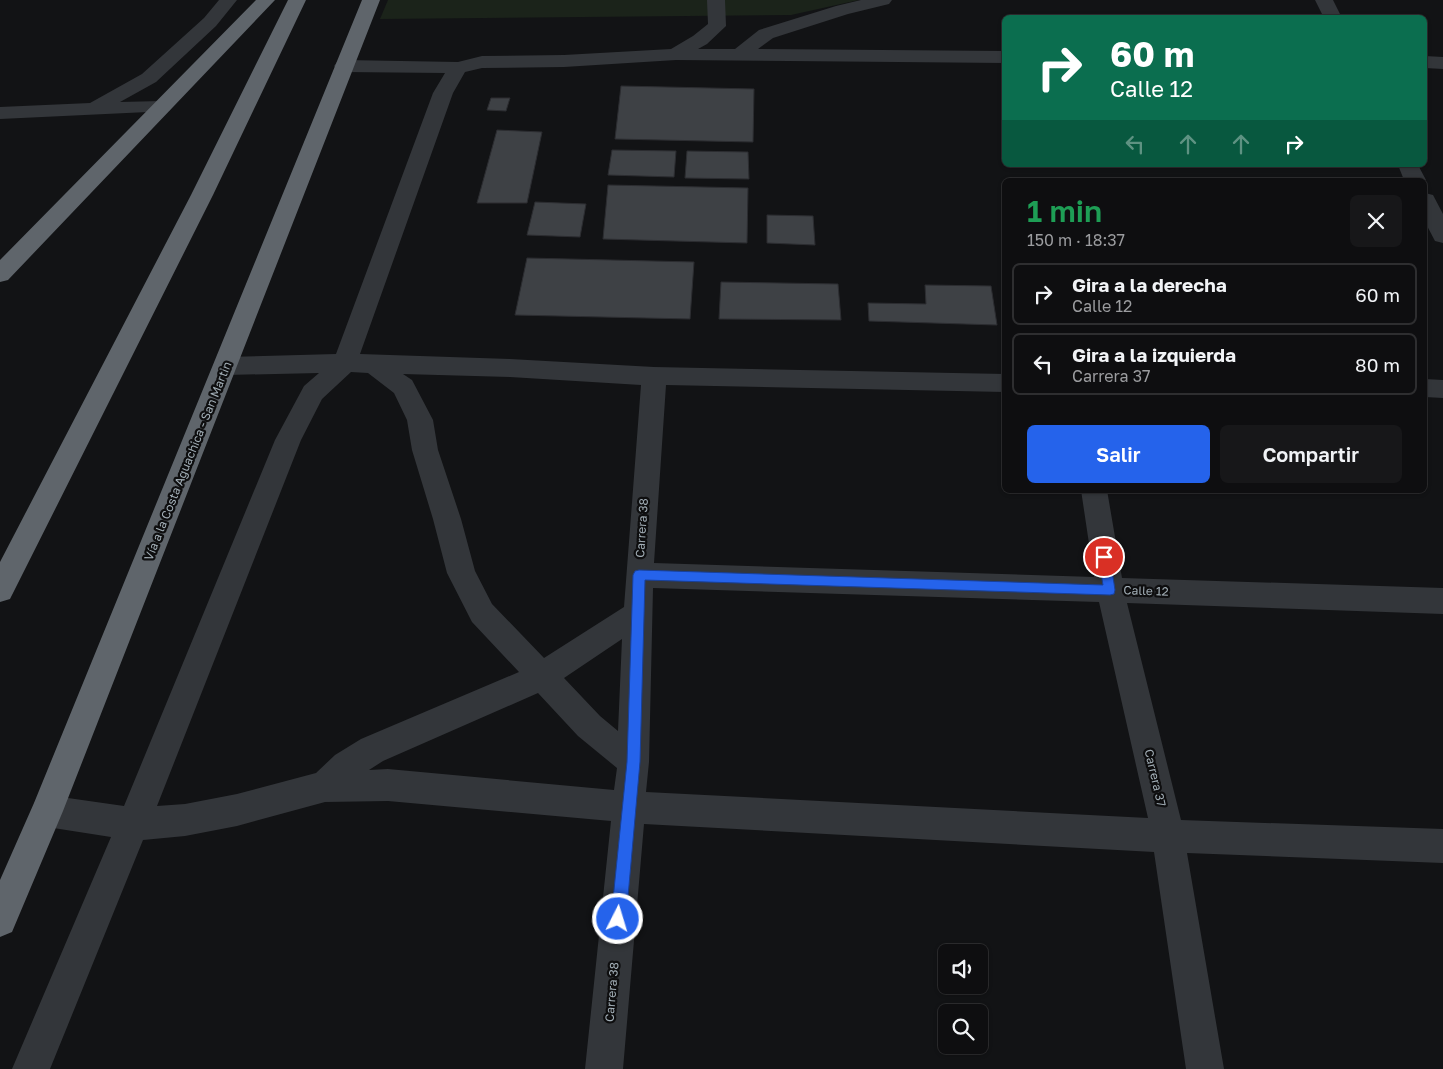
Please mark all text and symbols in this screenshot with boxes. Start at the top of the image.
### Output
text: 60 m [1110,33,1194,75]
icon: right [1027,35,1092,100]
text: Calle 12 [1110,75,1193,102]
icon: left [1121,130,1149,158]
icon: ahead [1174,130,1202,158]
icon: ahead [1227,130,1255,158]
icon: right [1280,130,1308,158]
text: 1 min [1027,193,1102,229]
button: close [1350,195,1402,247]
text: 150 m · 18:37 [1027,230,1125,250]
text: Gira a la derecha [1072,273,1227,296]
icon: right [1029,280,1057,308]
text: 60 m [1355,283,1400,306]
text: Calle 12 [1072,296,1132,316]
text: Gira a la izquierda [1072,343,1236,366]
icon: left [1029,350,1057,378]
text: 80 m [1355,353,1400,376]
street label: Vía a la Costa Aguachica - San Martin [141,359,234,563]
text: Carrera 37 [1072,366,1150,386]
button: Salir [1027,425,1210,483]
button: Compartir [1220,425,1402,483]
street label: Carrera 38 [632,498,651,558]
pin [1083,536,1125,578]
icon: arrive [1090,543,1118,571]
street label: Calle 12 [1123,582,1169,599]
street label: Carrera 37 [1142,748,1169,808]
position arrow [591,892,643,944]
map controls [938,944,988,1054]
button: sound [938,944,988,994]
street label: Carrera 38 [601,962,622,1022]
button: search [938,1004,988,1054]

